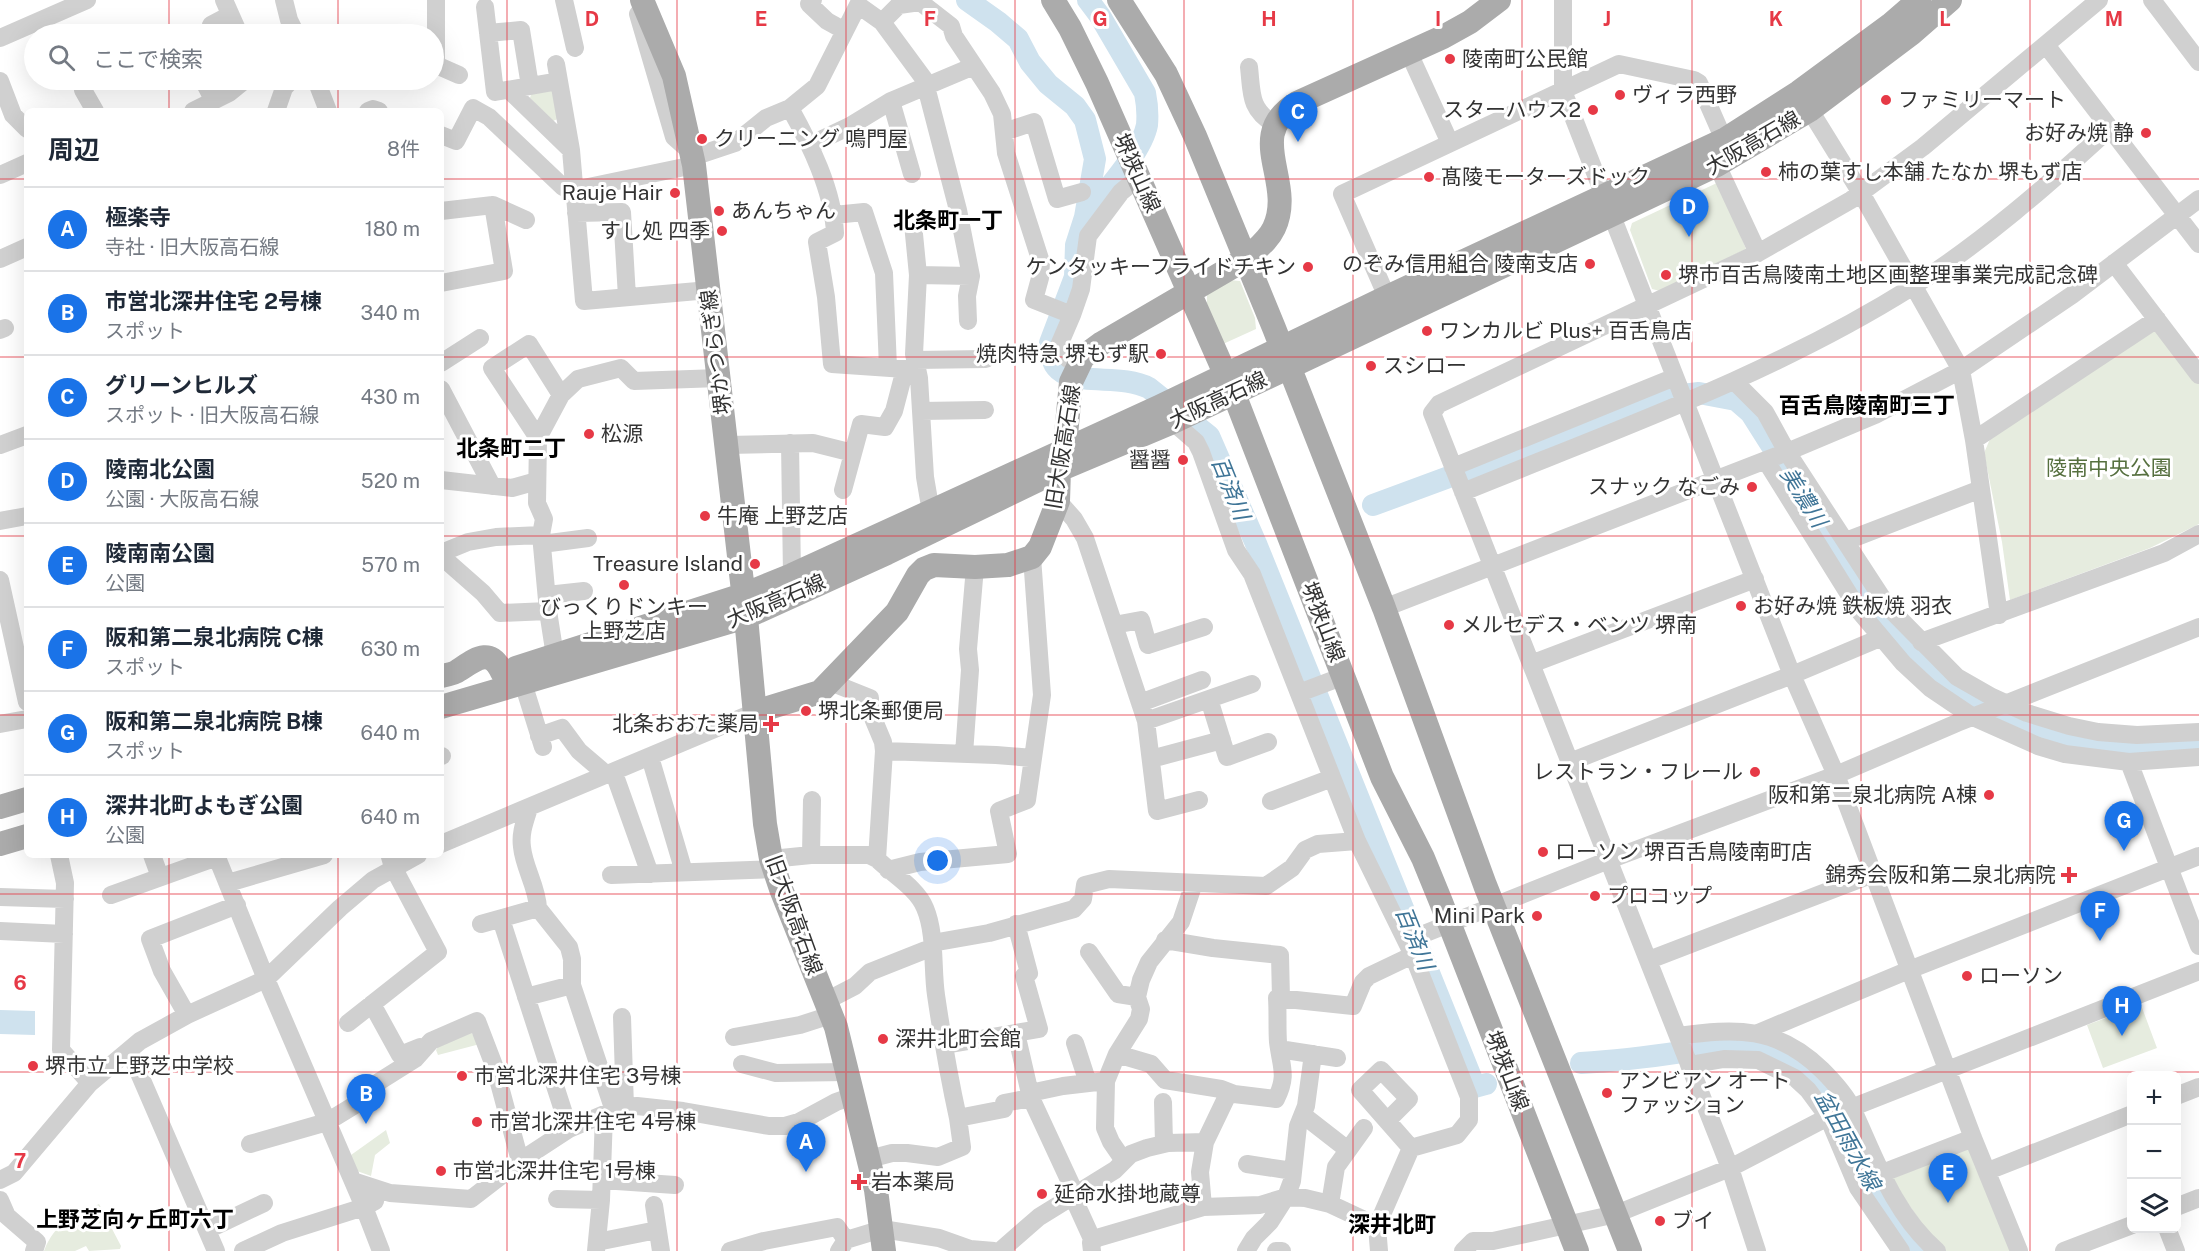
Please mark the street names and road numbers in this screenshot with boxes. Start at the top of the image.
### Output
street label: 大阪高石線 [1701,105,1804,180]
street label: 堺狭山線 [1109,129,1166,216]
street label: 堺かつらぎ線 [695,288,736,416]
street label: 大阪高石線 [1165,366,1271,433]
street label: 旧大阪高石線 [1040,383,1085,511]
street label: 大阪高石線 [723,569,829,633]
street label: 堺狭山線 [1297,578,1350,666]
street label: 旧大阪高石線 [761,851,828,978]
street label: 堺狭山線 [1481,1027,1534,1115]

